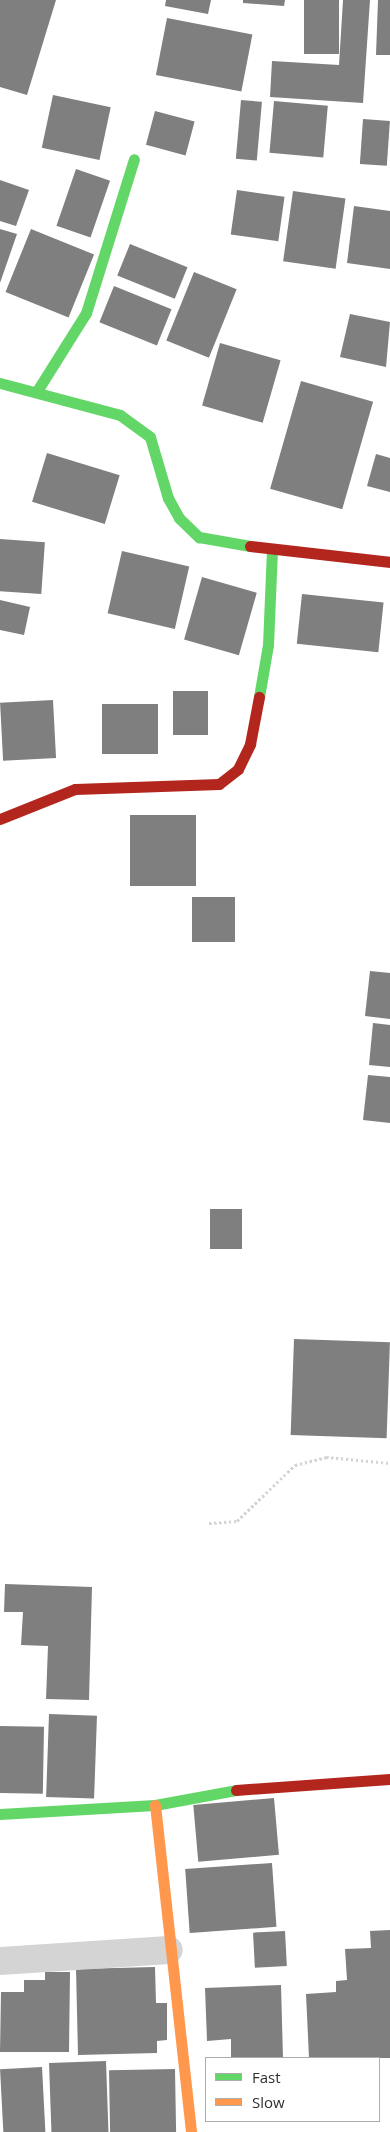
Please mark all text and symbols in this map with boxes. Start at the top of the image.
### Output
legend [205,2057,380,2122]
text: Fast [252,2067,281,2087]
text: Slow [252,2092,285,2112]

